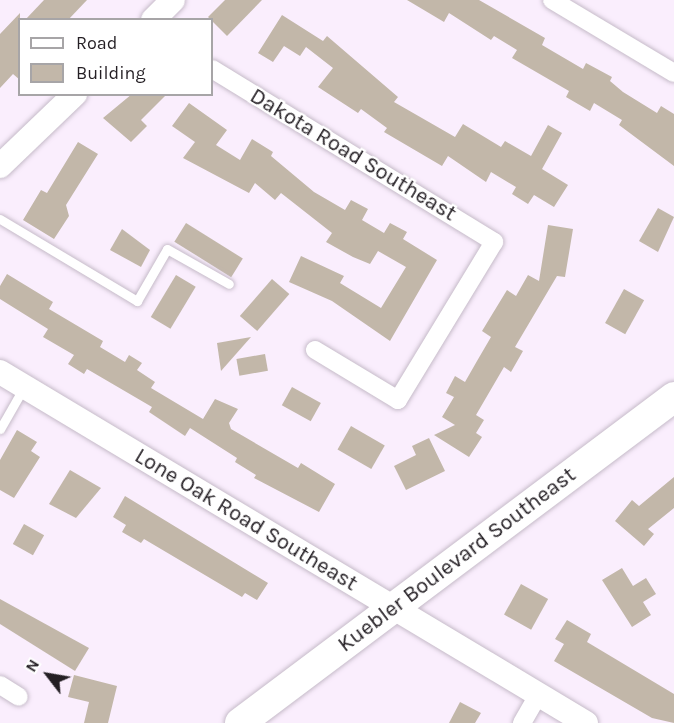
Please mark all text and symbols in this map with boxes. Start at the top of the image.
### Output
legend [18,18,213,96]
text: Road [76,32,117,54]
text: Building [76,62,146,84]
street label: Dakota Road Southeast [245,83,461,227]
street label: Lone Oak Road Southeast [130,443,362,597]
street label: Kuebler Boulevard Southeast [333,462,581,658]
north arrow [18,645,78,705]
text: N [21,656,43,675]

